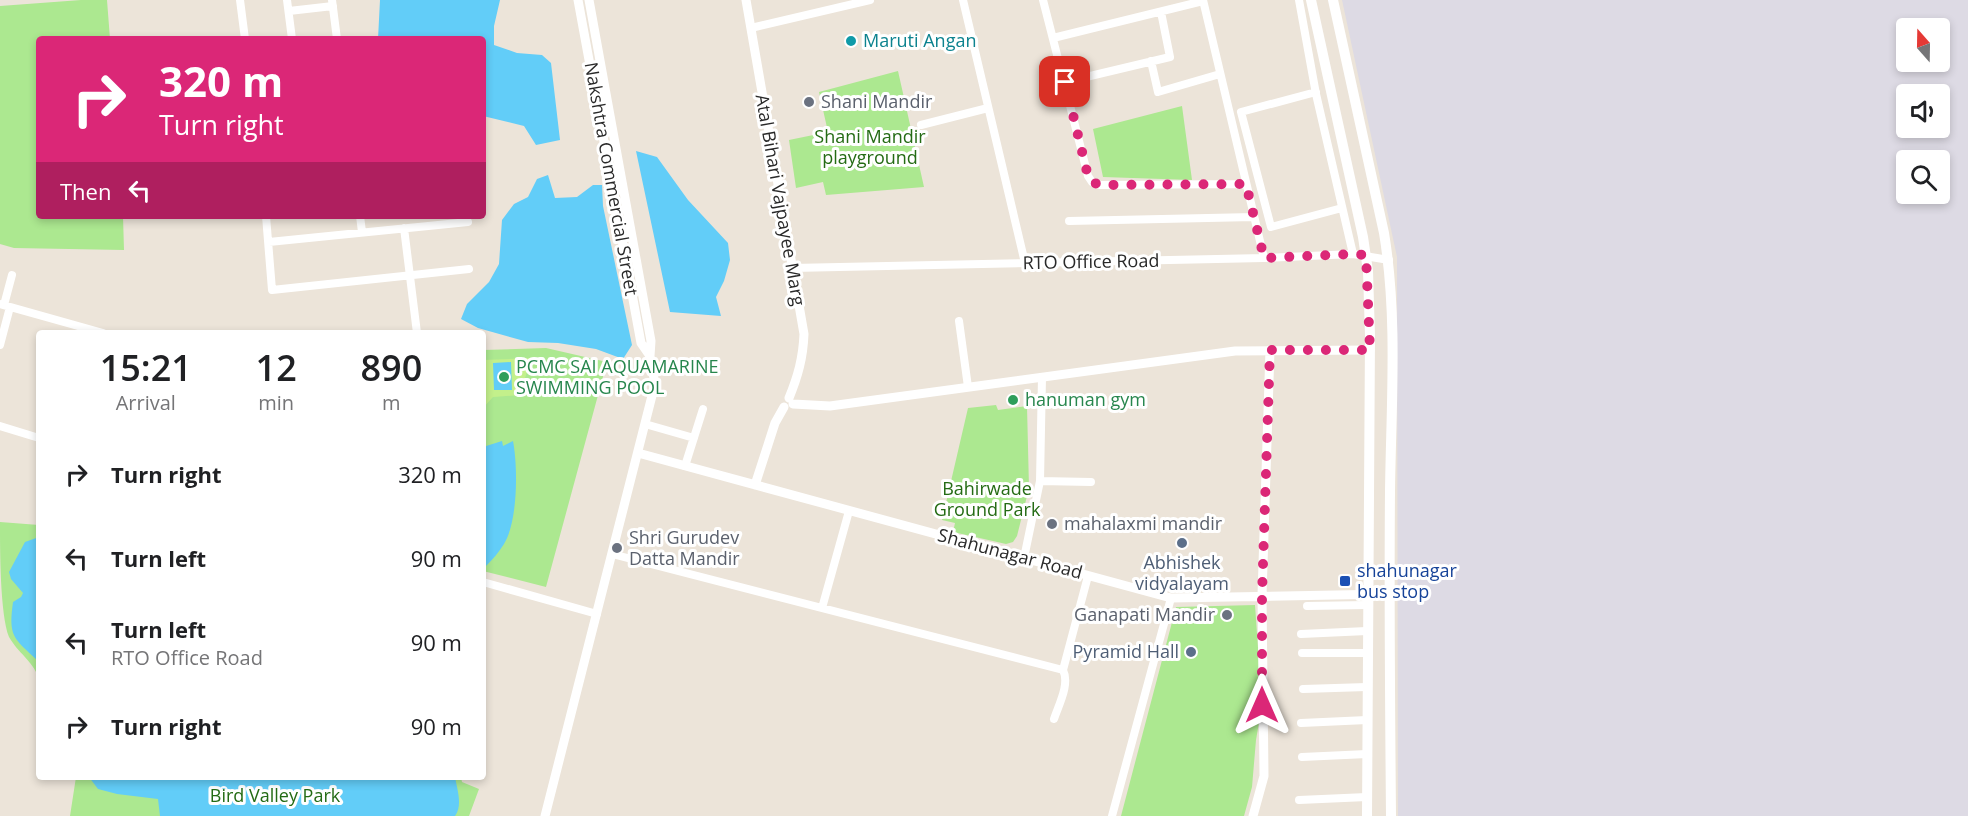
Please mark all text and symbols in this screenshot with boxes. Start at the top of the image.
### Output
north arrow [1896,18,1950,72]
map controls [1896,18,1950,204]
place label: Maruti Angan [863,28,976,52]
marker: Maruti Angan [844,34,858,48]
text: 320 m [159,52,283,109]
pin [1039,56,1090,107]
icon: right [60,60,138,138]
street label: Nakshtra Commercial Street [580,60,644,297]
icon: arrive [1048,65,1081,98]
button: sound [1896,84,1950,138]
place label: Shani Mandir [821,89,933,113]
street label: Atal Bihari Vajpayee Marg [751,92,811,308]
marker: Shani Mandir [802,95,816,109]
text: Turn right [159,106,284,143]
park label: Shani Mandir playground [814,124,926,169]
button: search [1896,150,1950,204]
icon: left [123,174,156,207]
text: Then [60,176,111,206]
street label: RTO Office Road [1022,248,1160,274]
text: 15:21 [100,343,192,392]
text: 12 [256,343,297,392]
text: 890 [360,343,422,392]
place label: PCMC SAI AQUAMARINE SWIMMING POOL [516,354,718,399]
marker: PCMC SAI AQUAMARINE SWIMMING POOL [497,370,511,384]
place label: hanuman gym [1025,387,1146,411]
text: Arrival [116,389,176,416]
text: min [258,389,294,416]
text: m [382,389,401,416]
marker: hanuman gym [1006,393,1020,407]
icon: right [60,458,93,491]
text: Turn right [111,459,222,489]
text: 320 m [398,459,462,489]
park label: Bahirwade Ground Park [934,476,1041,521]
place label: mahalaxmi mandir [1064,511,1223,535]
marker: mahalaxmi mandir [1045,517,1059,531]
street label: Shahunagar Road [935,522,1085,584]
place label: Shri Gurudev Datta Mandir [629,525,740,570]
marker: Abhishek vidyalayam [1175,536,1189,550]
marker: Shri Gurudev Datta Mandir [610,541,624,555]
icon: left [60,542,93,575]
text: Turn left [111,543,206,573]
text: 90 m [411,543,462,573]
place label: Abhishek vidyalayam [1135,550,1229,595]
place label: shahunagar bus stop [1357,558,1458,603]
marker: shahunagar bus stop [1338,574,1352,588]
place label: Ganapati Mandir [1074,602,1216,626]
marker: Ganapati Mandir [1220,608,1234,622]
text: Turn left [111,614,206,644]
icon: left [60,626,93,659]
text: 90 m [411,627,462,657]
place label: Pyramid Hall [1073,639,1179,663]
text: RTO Office Road [111,644,263,671]
marker: Pyramid Hall [1184,645,1198,659]
position arrow [1230,673,1294,737]
icon: right [60,710,93,743]
text: Turn right [111,711,222,741]
text: 90 m [411,711,462,741]
park label: Bird Valley Park [210,783,341,807]

